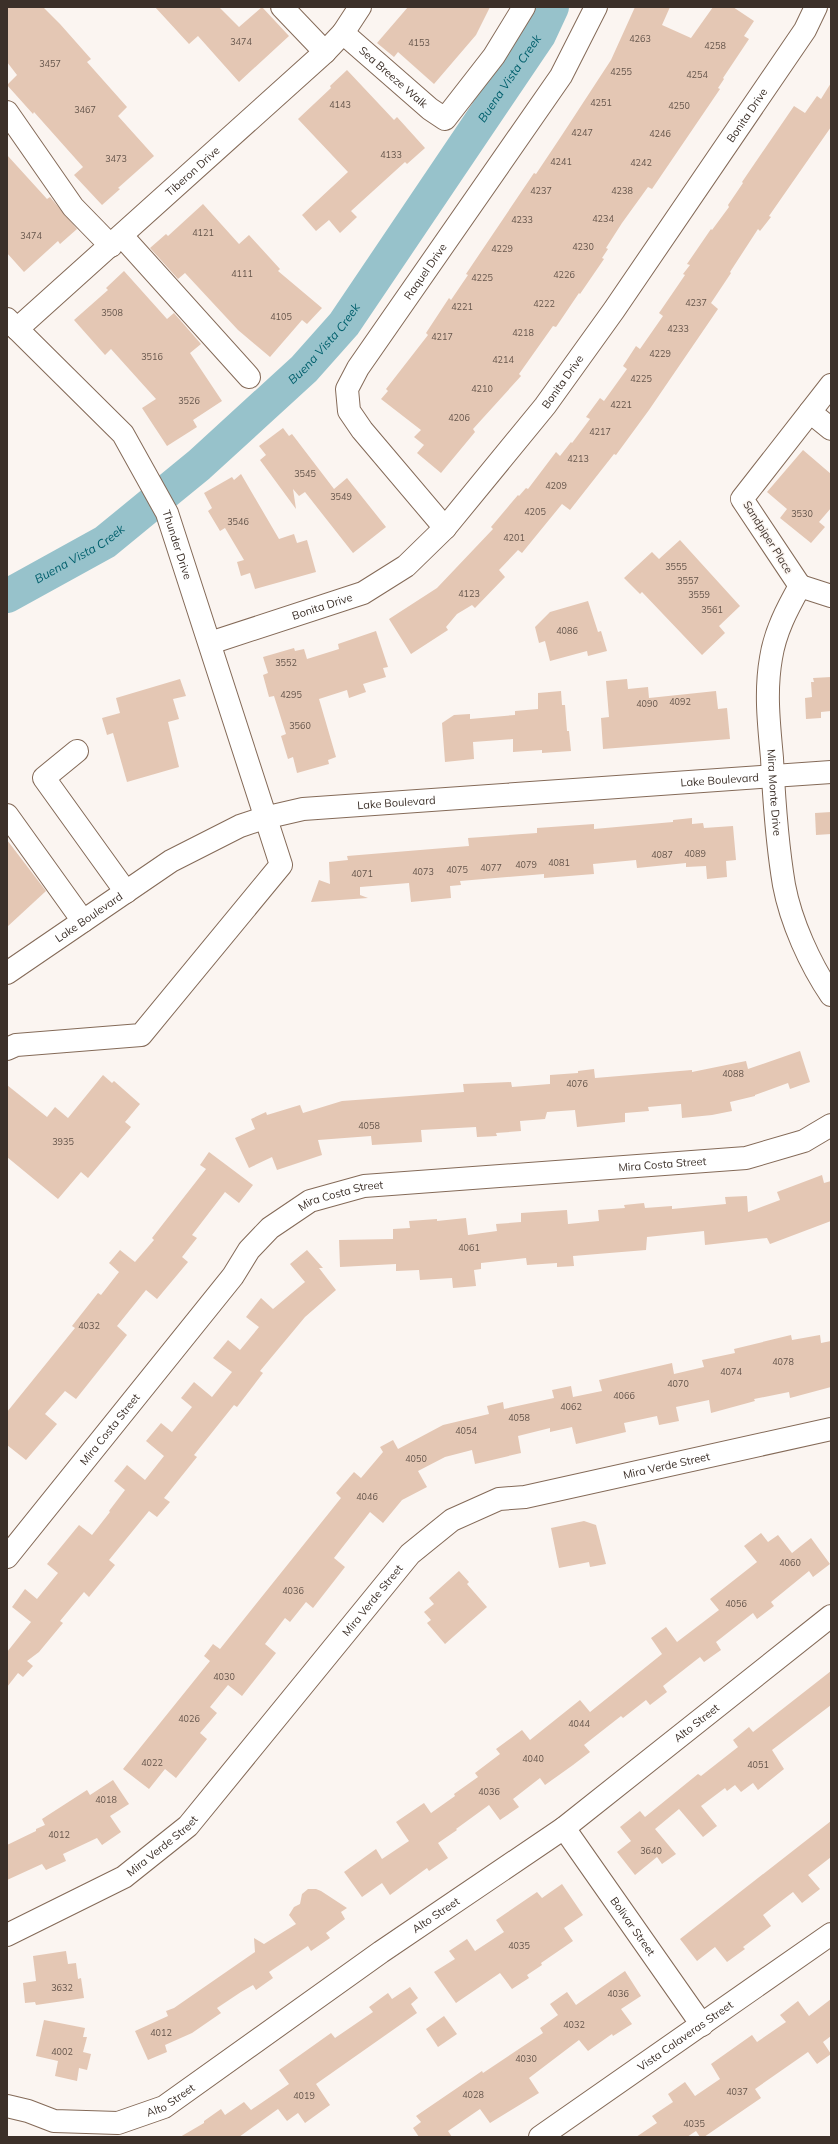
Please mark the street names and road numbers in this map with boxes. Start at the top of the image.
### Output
street label: Sea Breeze Walk [356,43,431,111]
street label: Bonita Drive [723,85,770,145]
street label: Tiberon Drive [163,143,222,199]
street label: Raquel Drive [401,241,450,302]
street label: Bonita Drive [539,352,587,411]
street label: Sandpiper Place [740,498,796,576]
street label: Thunder Drive [159,508,195,581]
street label: Bonita Drive [290,590,354,623]
street label: Mira Monte Drive [764,749,784,837]
street label: Lake Boulevard [680,770,759,790]
street label: Lake Boulevard [357,793,436,812]
street label: Lake Boulevard [52,889,125,945]
street label: Mira Costa Street [618,1154,707,1174]
street label: Mira Costa Street [295,1178,384,1214]
street label: Mira Costa Street [77,1390,143,1468]
street label: Mira Verde Street [622,1449,711,1482]
street label: Mira Verde Street [339,1561,406,1639]
street label: Alto Street [671,1700,722,1745]
street label: Mira Verde Street [124,1812,201,1879]
street label: Alto Street [409,1894,462,1936]
street label: Bolivar Street [607,1894,658,1959]
street label: Vista Calaveras Street [635,1997,736,2074]
street label: Alto Street [144,2080,197,2120]

